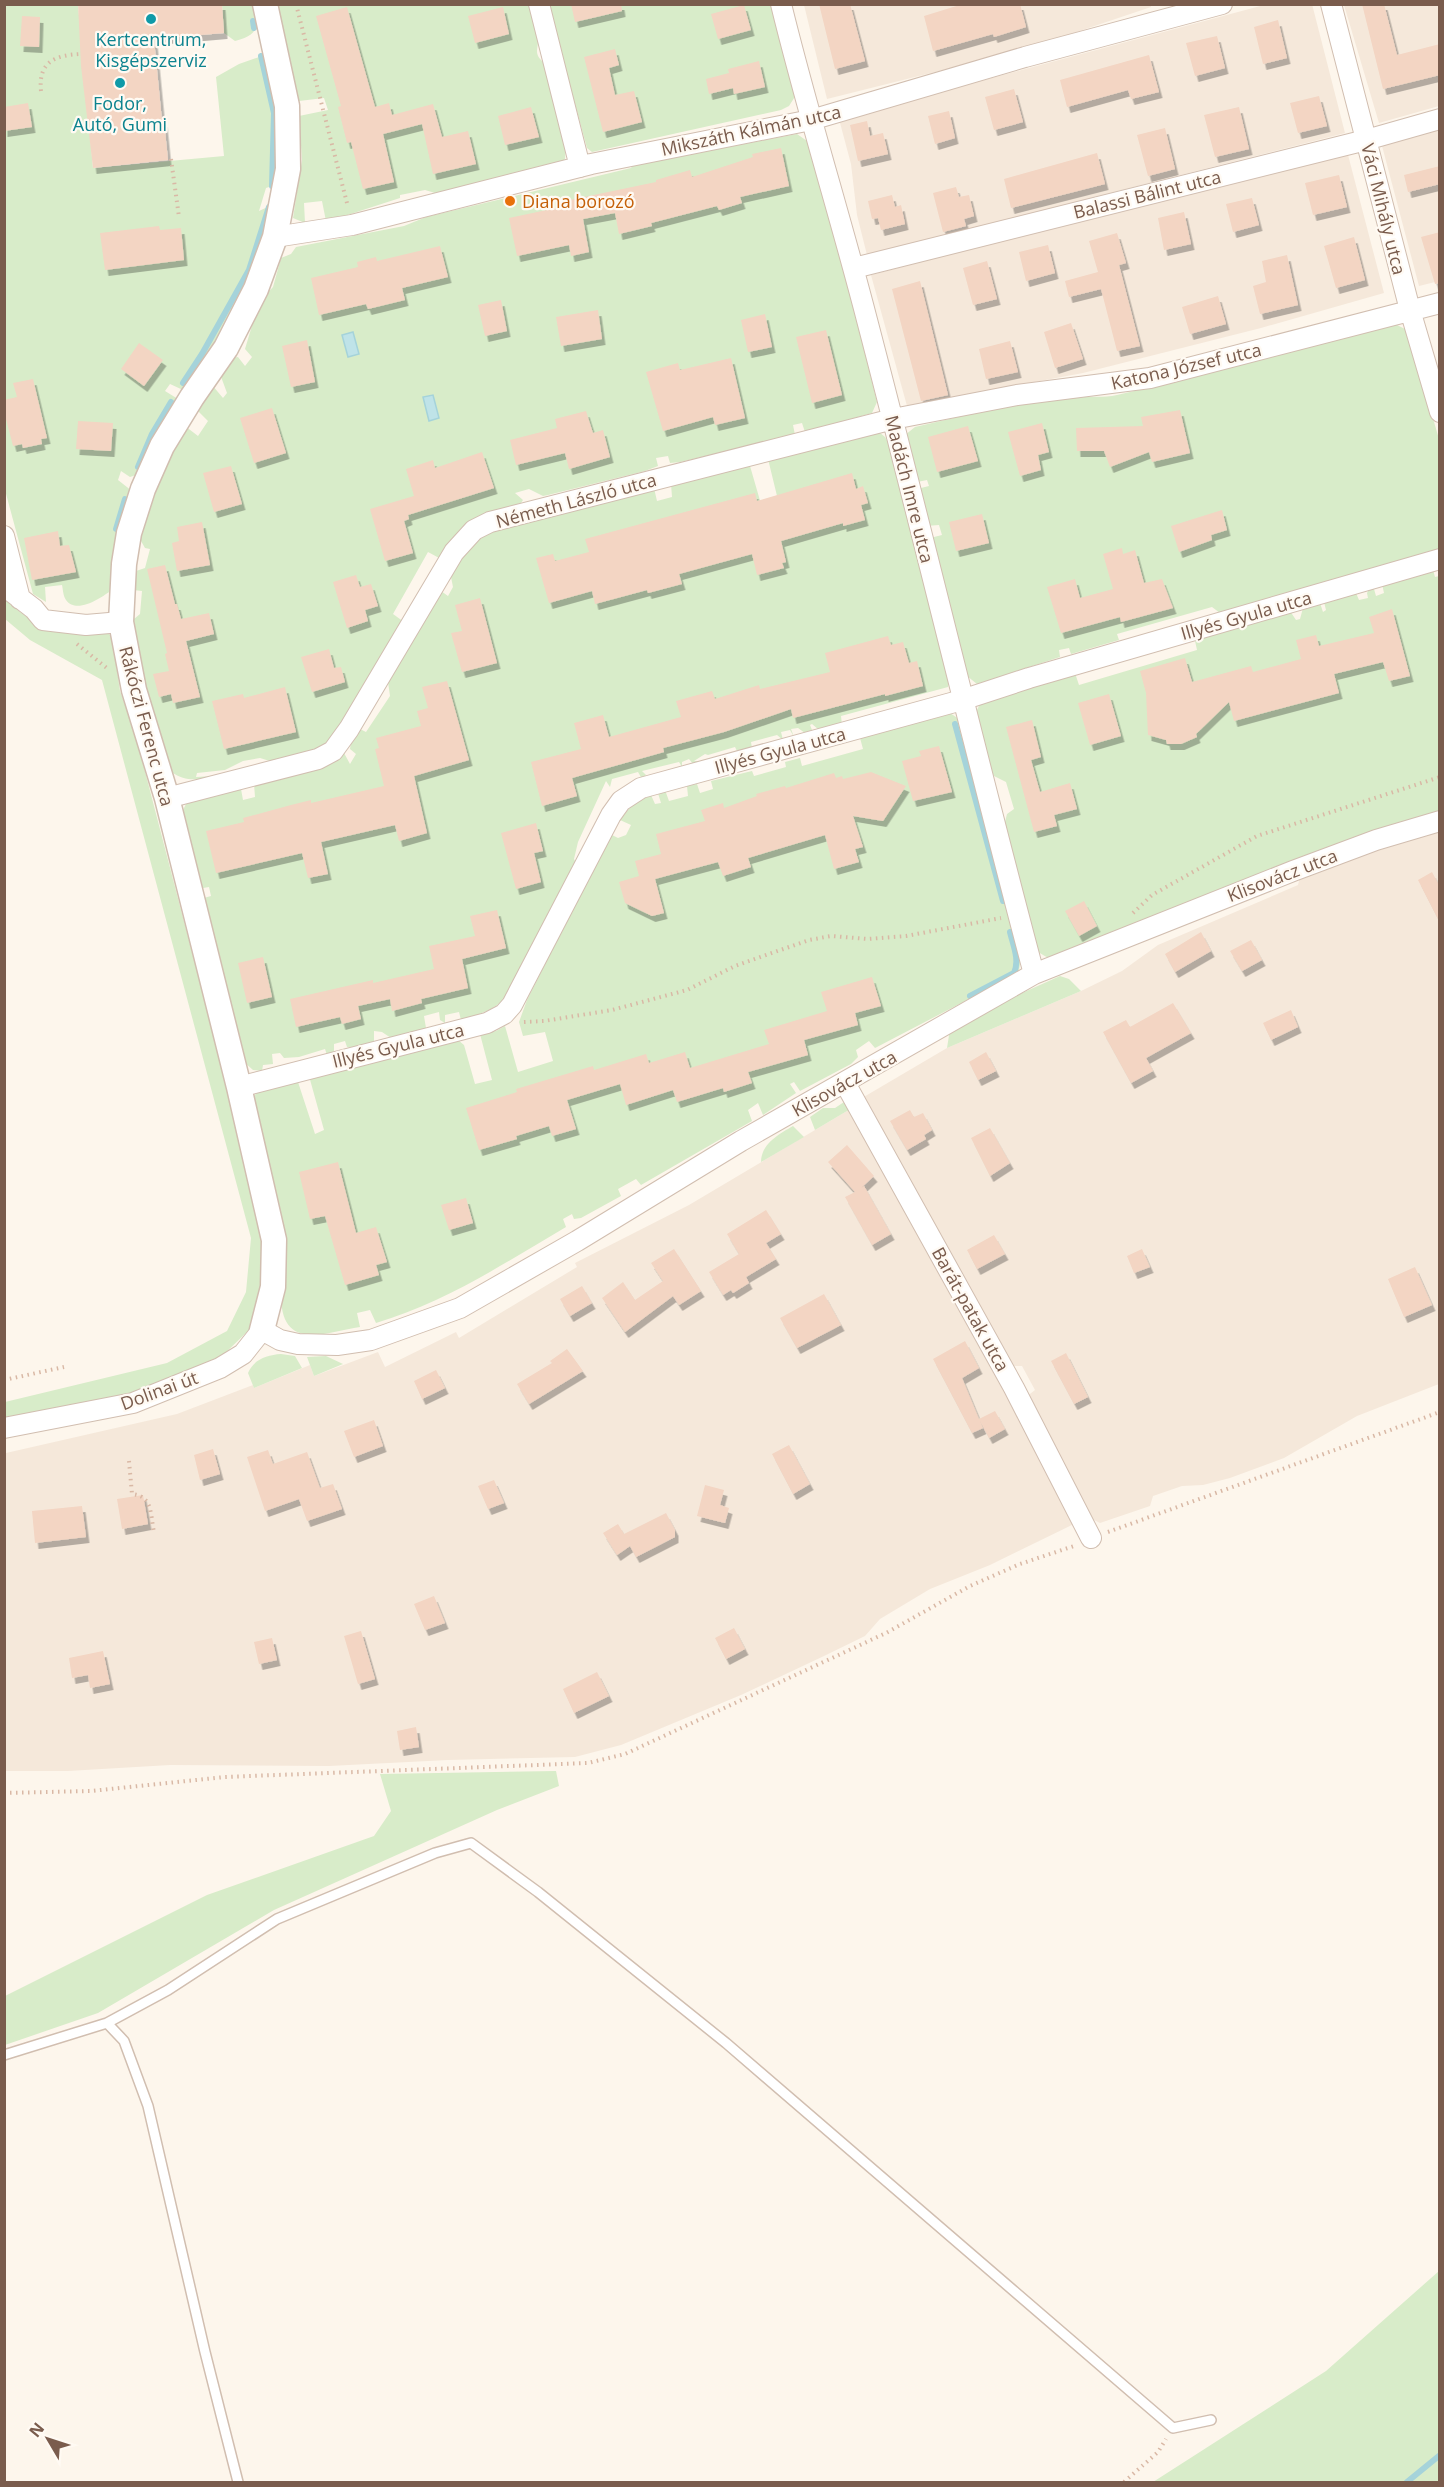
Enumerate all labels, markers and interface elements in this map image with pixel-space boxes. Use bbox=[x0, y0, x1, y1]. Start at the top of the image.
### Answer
marker: Kertcentrum, Kisgépszerviz bbox=[144, 12, 158, 26]
place label: Kertcentrum, Kisgépszerviz bbox=[95, 27, 207, 72]
marker: Fodor, Autó, Gumi bbox=[113, 76, 127, 90]
place label: Fodor, Autó, Gumi bbox=[73, 91, 167, 136]
street label: Mikszáth Kálmán utca bbox=[659, 99, 843, 161]
street label: Váci Mihály utca bbox=[1356, 141, 1412, 277]
street label: Balassi Bálint utca bbox=[1071, 164, 1223, 224]
place label: Diana borozó bbox=[522, 189, 635, 213]
marker: Diana borozó bbox=[503, 194, 517, 208]
street label: Katona József utca bbox=[1108, 337, 1264, 395]
street label: Madách Imre utca bbox=[880, 413, 940, 565]
street label: Németh László utca bbox=[493, 467, 659, 533]
street label: Illyés Gyula utca bbox=[1178, 585, 1314, 645]
street label: Rákóczi Ferenc utca bbox=[114, 643, 180, 809]
street label: Illyés Gyula utca bbox=[712, 721, 848, 779]
street label: Klisovácz utca bbox=[1223, 843, 1341, 907]
street label: Illyés Gyula utca bbox=[330, 1017, 466, 1073]
street label: Klisovácz utca bbox=[787, 1044, 901, 1122]
street label: Barát-patak utca bbox=[927, 1242, 1015, 1376]
street label: Dolinai út bbox=[117, 1365, 201, 1415]
north arrow bbox=[18, 2409, 78, 2469]
text: N bbox=[24, 2418, 49, 2442]

